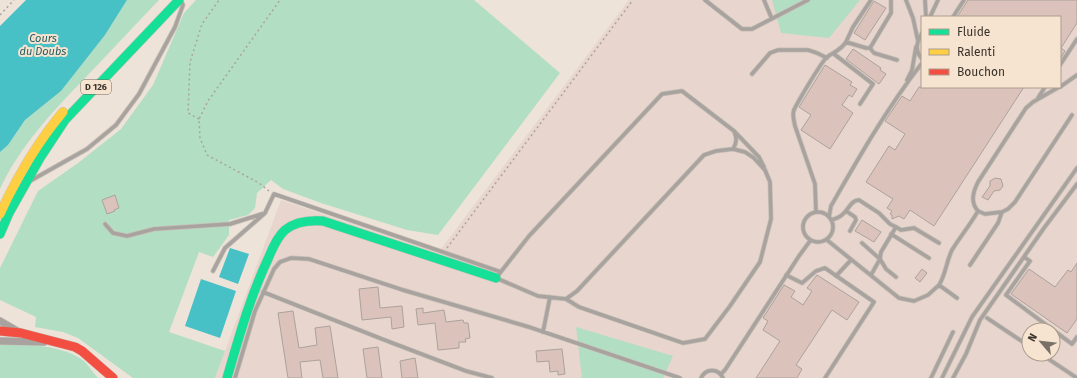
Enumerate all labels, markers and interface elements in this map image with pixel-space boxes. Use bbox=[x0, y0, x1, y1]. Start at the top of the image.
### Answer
legend bbox=[921, 16, 1061, 88]
text: Fluide bbox=[957, 25, 990, 39]
water label: Cours du Doubs bbox=[20, 32, 66, 58]
text: Ralenti bbox=[957, 45, 995, 59]
text: Bouchon bbox=[957, 65, 1005, 79]
road number: D 126 bbox=[81, 80, 111, 94]
north arrow bbox=[1021, 322, 1061, 362]
text: N bbox=[1025, 331, 1040, 344]

